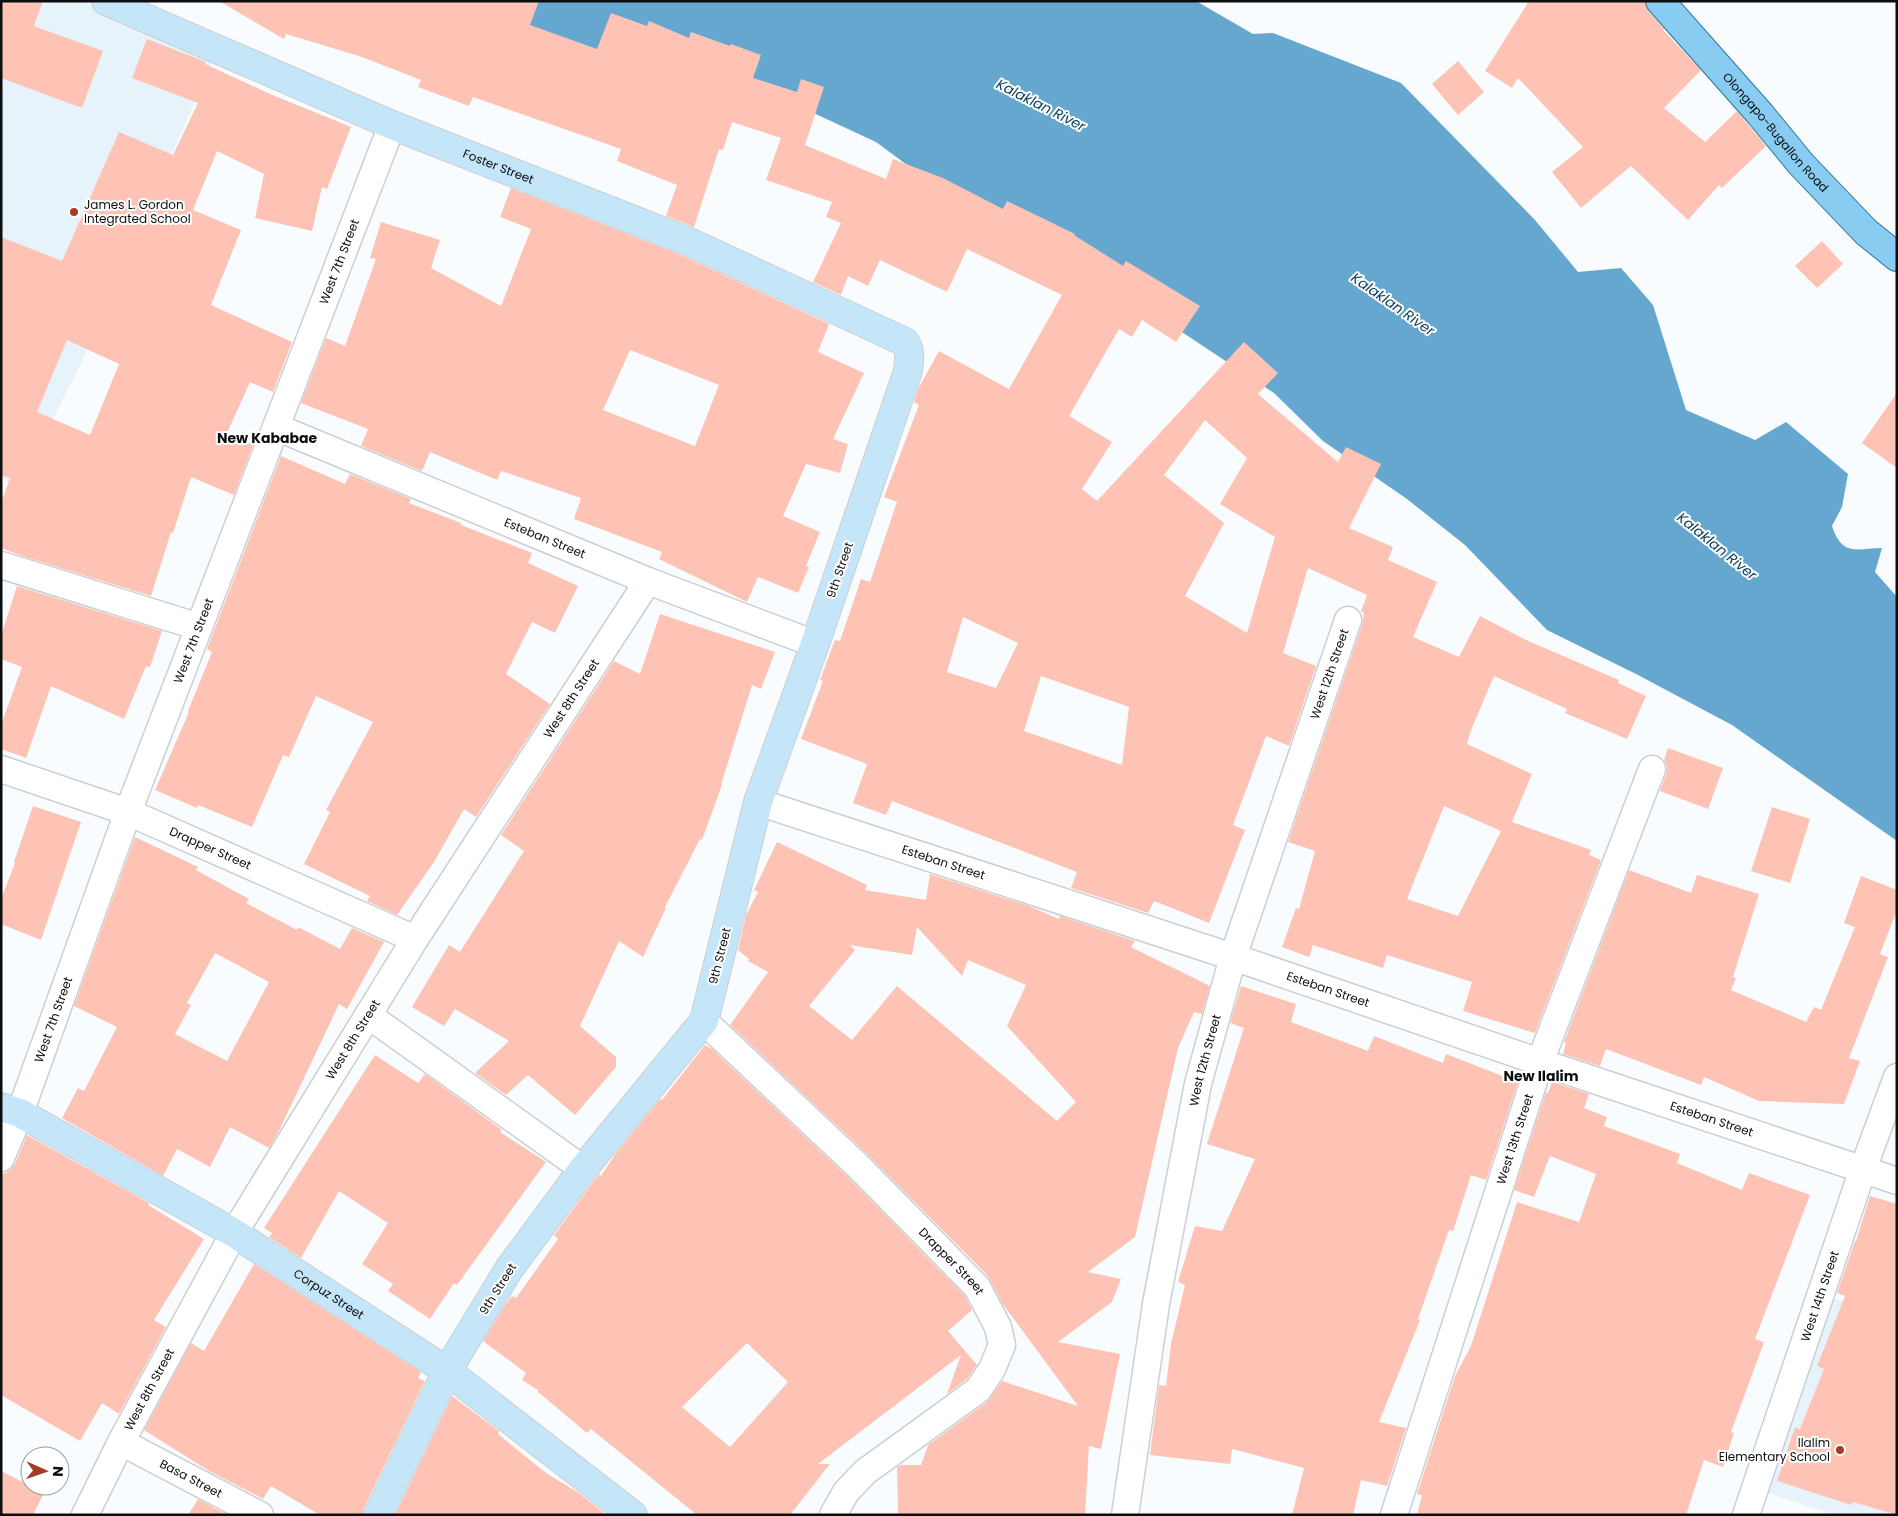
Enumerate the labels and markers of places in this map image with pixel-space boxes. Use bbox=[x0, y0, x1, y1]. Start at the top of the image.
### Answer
place label: James L. Gordon Integrated School bbox=[84, 196, 191, 227]
marker: James L. Gordon Integrated School bbox=[68, 206, 80, 218]
place label: Ilalim Elementary School bbox=[1719, 1434, 1830, 1465]
marker: Ilalim Elementary School bbox=[1834, 1444, 1846, 1456]

